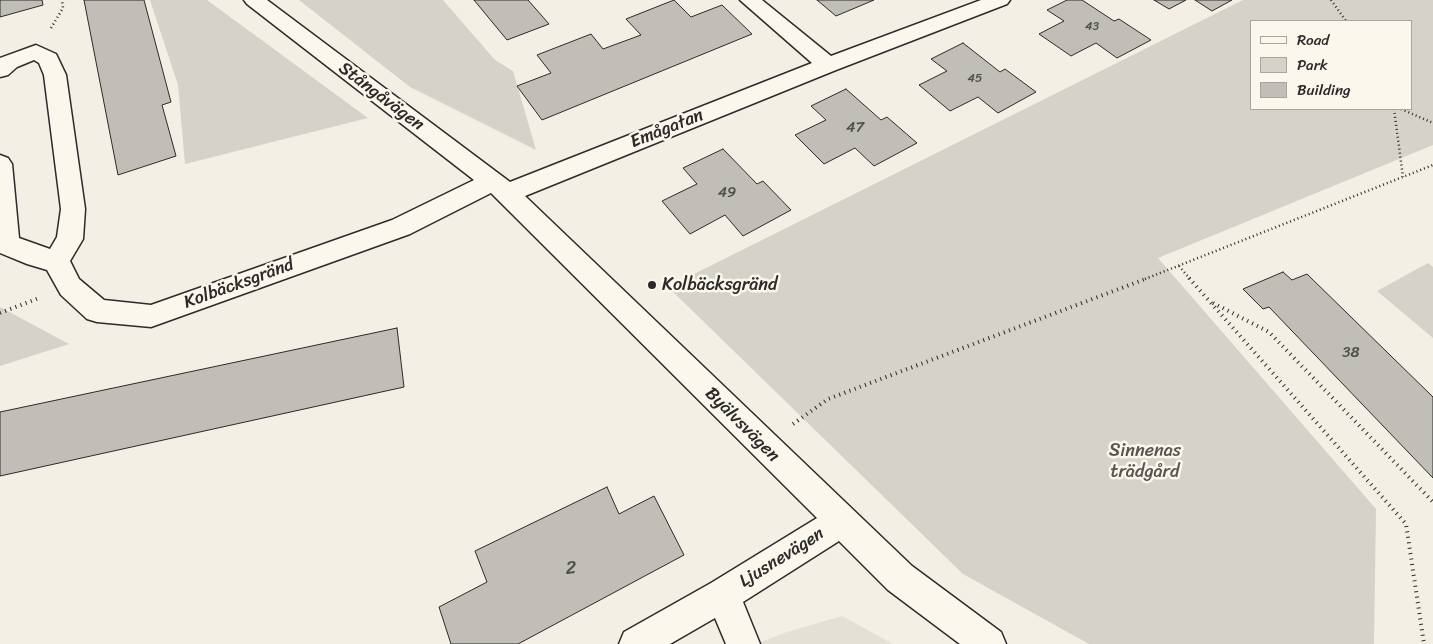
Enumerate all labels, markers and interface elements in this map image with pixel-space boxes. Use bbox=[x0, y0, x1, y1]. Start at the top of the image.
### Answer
house number: 43 bbox=[1085, 20, 1099, 34]
legend bbox=[1250, 20, 1413, 110]
text: Road bbox=[1297, 27, 1329, 53]
text: Park bbox=[1297, 52, 1328, 78]
street label: Stångåvägen bbox=[334, 58, 428, 136]
house number: 45 bbox=[968, 72, 982, 86]
text: Building bbox=[1297, 77, 1351, 103]
street label: Emågatan bbox=[627, 105, 707, 153]
house number: 47 bbox=[846, 119, 864, 137]
house number: 49 bbox=[718, 184, 736, 202]
street label: Kolbäcksgränd bbox=[181, 254, 297, 314]
place label: Kolbäcksgränd bbox=[662, 274, 777, 296]
marker: Kolbäcksgränd bbox=[646, 279, 658, 291]
house number: 38 bbox=[1342, 344, 1360, 362]
street label: Byälvsvägen bbox=[700, 383, 784, 467]
park label: Sinnenas trädgård bbox=[1109, 440, 1181, 482]
street label: Ljusnevägen bbox=[736, 523, 828, 593]
house number: 2 bbox=[566, 558, 576, 580]

